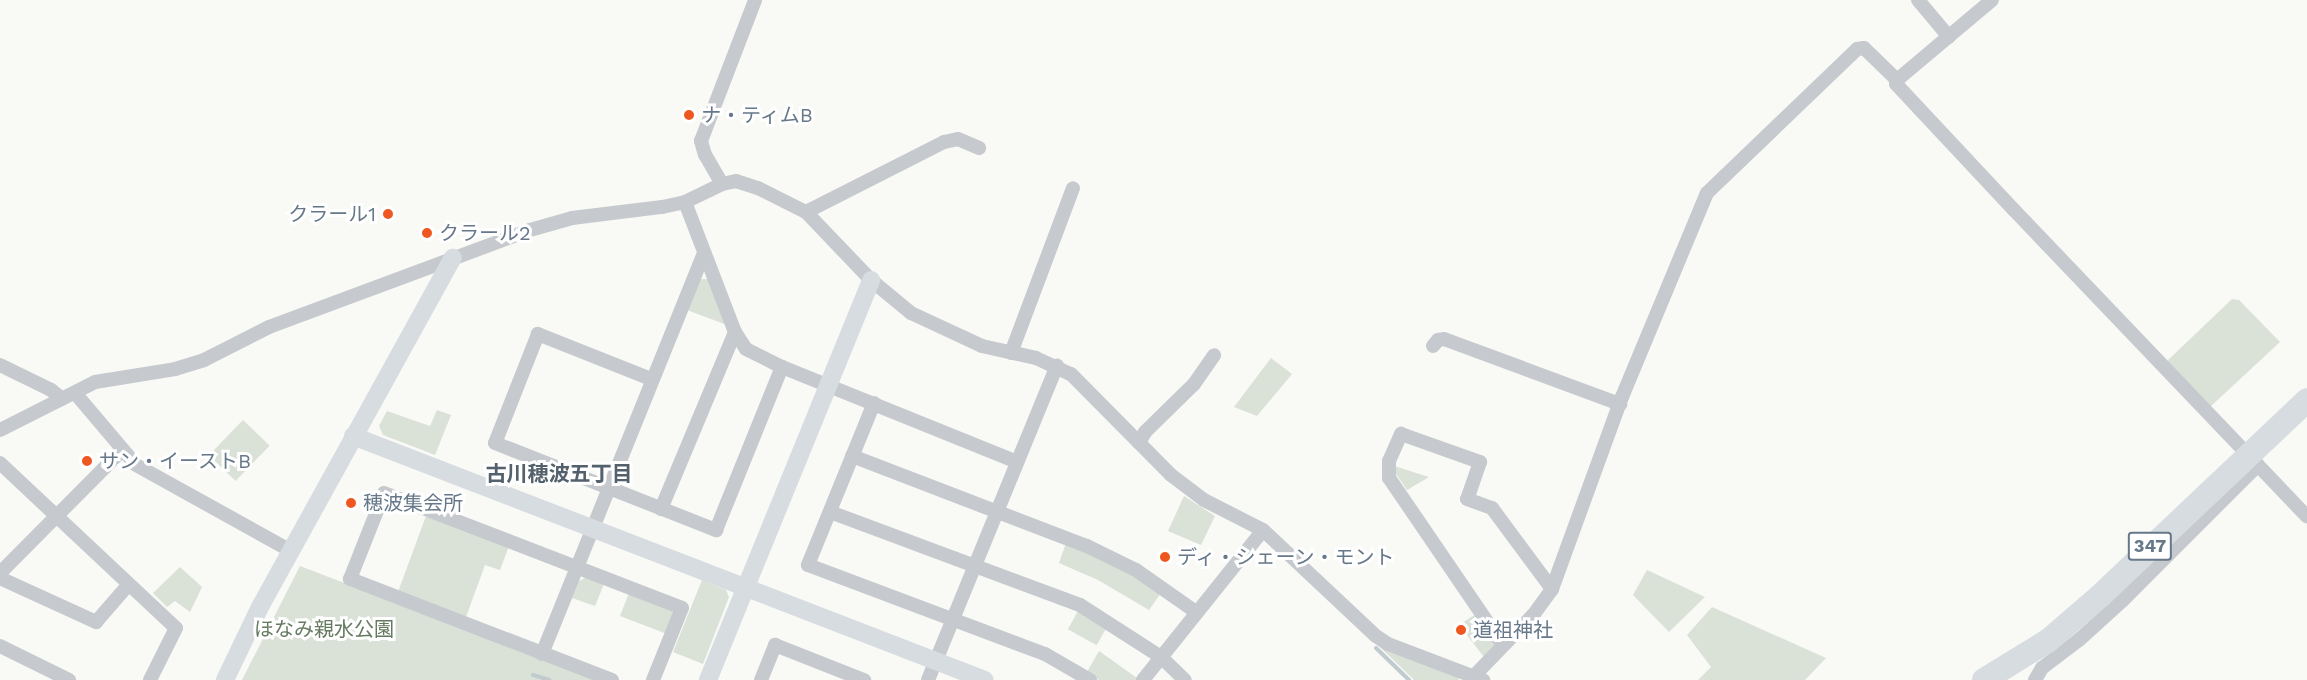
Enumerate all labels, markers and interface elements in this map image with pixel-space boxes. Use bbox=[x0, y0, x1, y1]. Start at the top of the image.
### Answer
place label: ナ・ティムB bbox=[701, 103, 814, 127]
marker: ナ・ティムB bbox=[682, 108, 696, 122]
place label: クラール1 bbox=[288, 202, 376, 226]
marker: クラール1 bbox=[381, 207, 395, 221]
place label: クラール2 bbox=[439, 221, 531, 245]
marker: クラール2 bbox=[420, 226, 434, 240]
place label: サン・イーストB bbox=[99, 449, 252, 473]
marker: サン・イーストB bbox=[80, 454, 94, 468]
district label: 古川穂波五丁目 bbox=[486, 461, 632, 487]
place label: 穂波集会所 bbox=[363, 491, 463, 515]
marker: 穂波集会所 bbox=[344, 496, 358, 510]
road number: 347 bbox=[2128, 531, 2172, 561]
place label: ディ・シェーン・モント bbox=[1177, 545, 1397, 569]
marker: ディ・シェーン・モント bbox=[1158, 550, 1172, 564]
park label: ほなみ親水公園 bbox=[254, 617, 394, 641]
place label: 道祖神社 bbox=[1473, 618, 1553, 642]
marker: 道祖神社 bbox=[1454, 623, 1468, 637]

